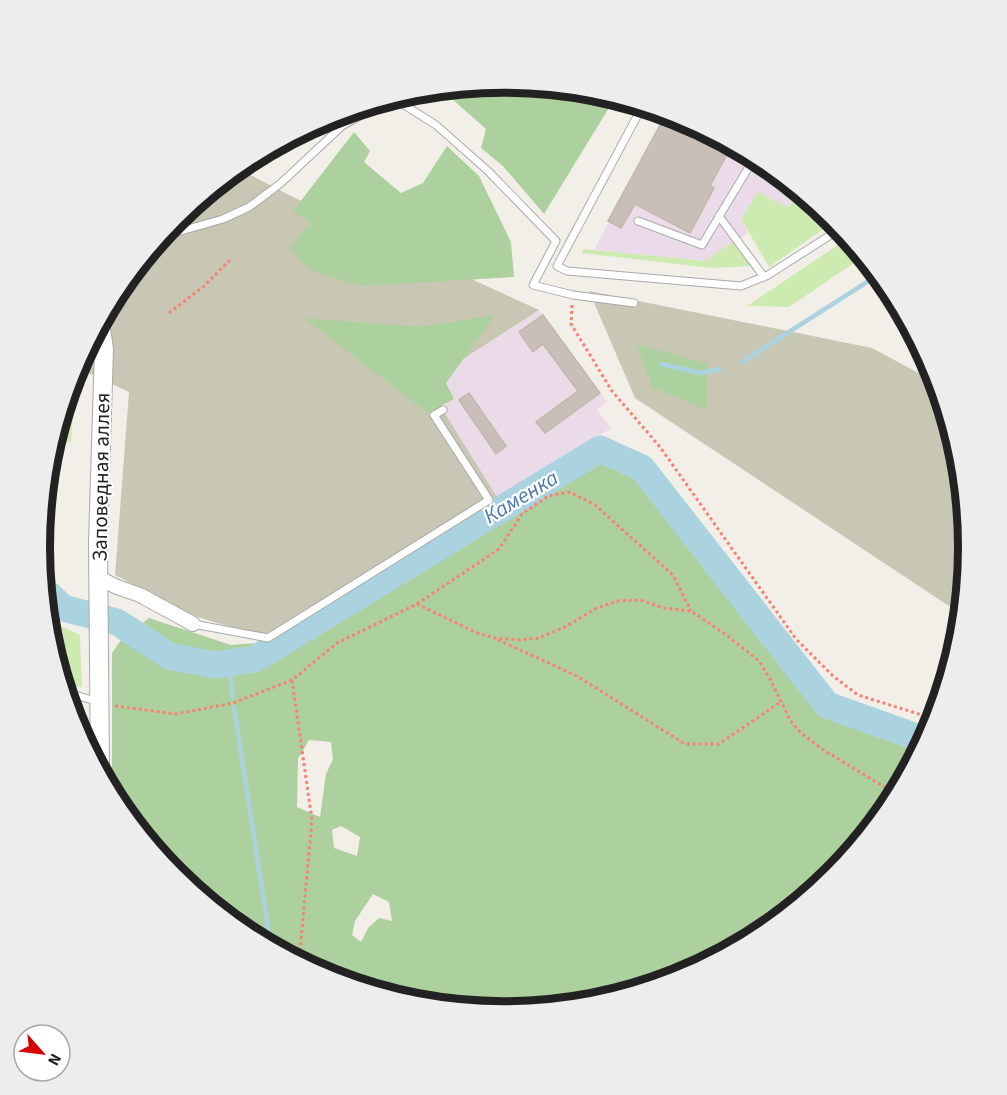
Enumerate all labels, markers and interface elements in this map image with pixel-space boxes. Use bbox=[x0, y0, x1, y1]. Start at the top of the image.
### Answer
street label: Заповедная аллея bbox=[85, 392, 117, 562]
water label: Каменка bbox=[477, 462, 565, 532]
north arrow bbox=[12, 1023, 72, 1083]
text: N bbox=[42, 1050, 67, 1069]

